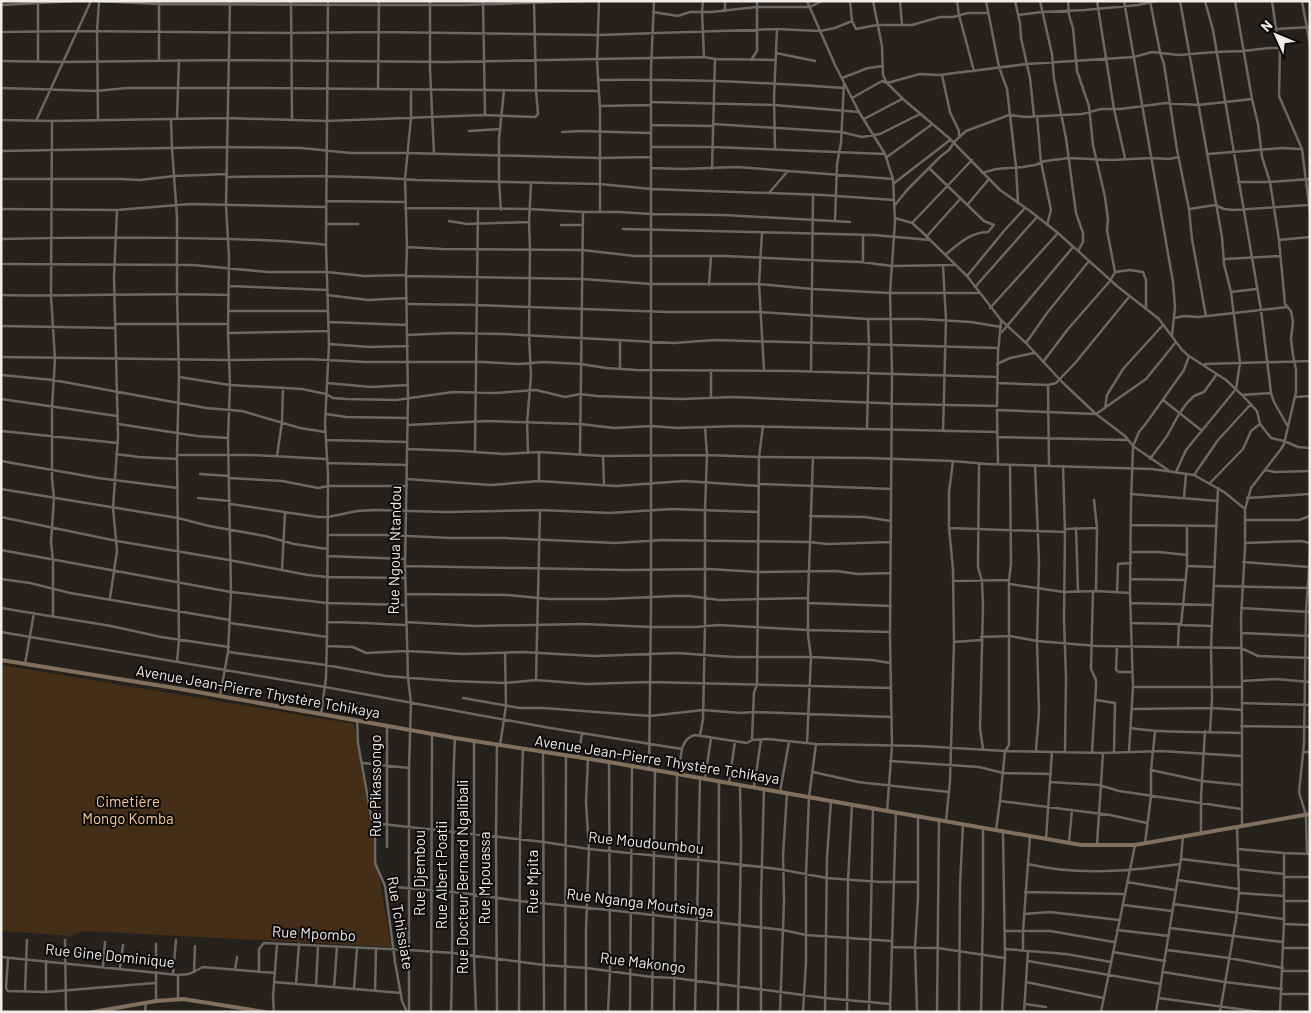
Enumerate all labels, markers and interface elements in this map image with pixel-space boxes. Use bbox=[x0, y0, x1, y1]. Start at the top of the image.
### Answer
north arrow bbox=[1251, 10, 1301, 60]
text: N bbox=[1257, 16, 1276, 35]
street label: Rue Ngoua Ntandou bbox=[384, 485, 404, 615]
street label: Avenue Jean-Pierre Thystère Tchikaya bbox=[135, 661, 382, 721]
street label: Avenue Jean-Pierre Thystère Tchikaya bbox=[533, 731, 781, 787]
street label: Rue Pikassongo bbox=[366, 735, 384, 837]
street label: Rue Docteur Bernard Ngalibali bbox=[453, 780, 471, 974]
park label: Cimetière Mongo Komba bbox=[82, 792, 174, 827]
street label: Rue Albert Poatii bbox=[432, 821, 450, 929]
street label: Rue Moudoumbou bbox=[587, 827, 705, 857]
street label: Rue Djembou bbox=[410, 830, 428, 916]
street label: Rue Mpouassa bbox=[475, 832, 493, 924]
street label: Rue Mpita bbox=[523, 850, 541, 914]
street label: Rue Tchissiate bbox=[384, 875, 418, 971]
street label: Rue Nganga Moutsinga bbox=[566, 884, 715, 920]
street label: Rue Mpombo bbox=[272, 922, 356, 944]
street label: Rue Gine Dominique bbox=[44, 939, 176, 971]
street label: Rue Makongo bbox=[599, 948, 687, 976]

